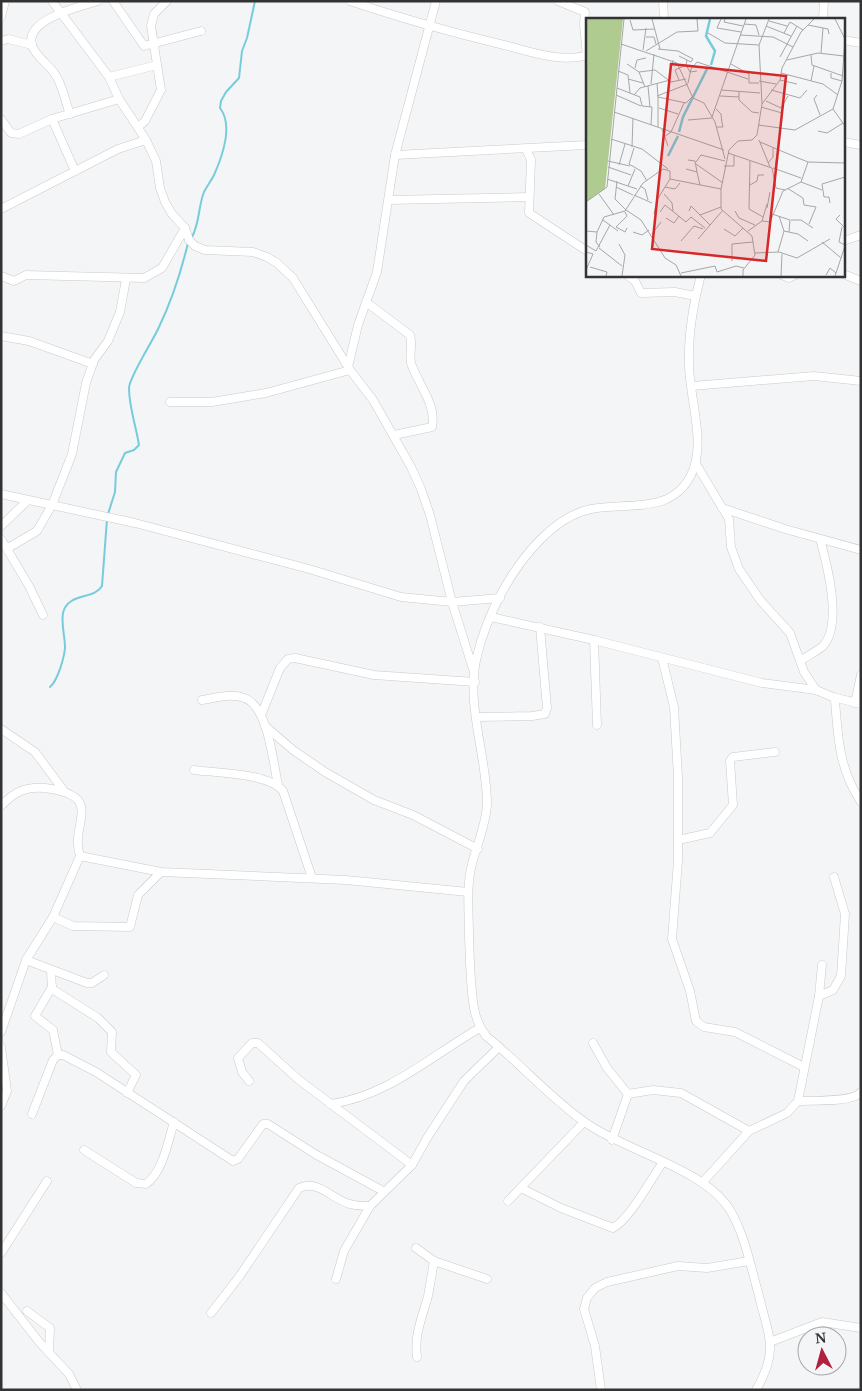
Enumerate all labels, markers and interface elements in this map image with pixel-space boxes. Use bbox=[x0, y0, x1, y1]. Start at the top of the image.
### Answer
inset map bbox=[586, 18, 844, 276]
north arrow bbox=[797, 1326, 847, 1376]
text: N bbox=[814, 1328, 827, 1348]

